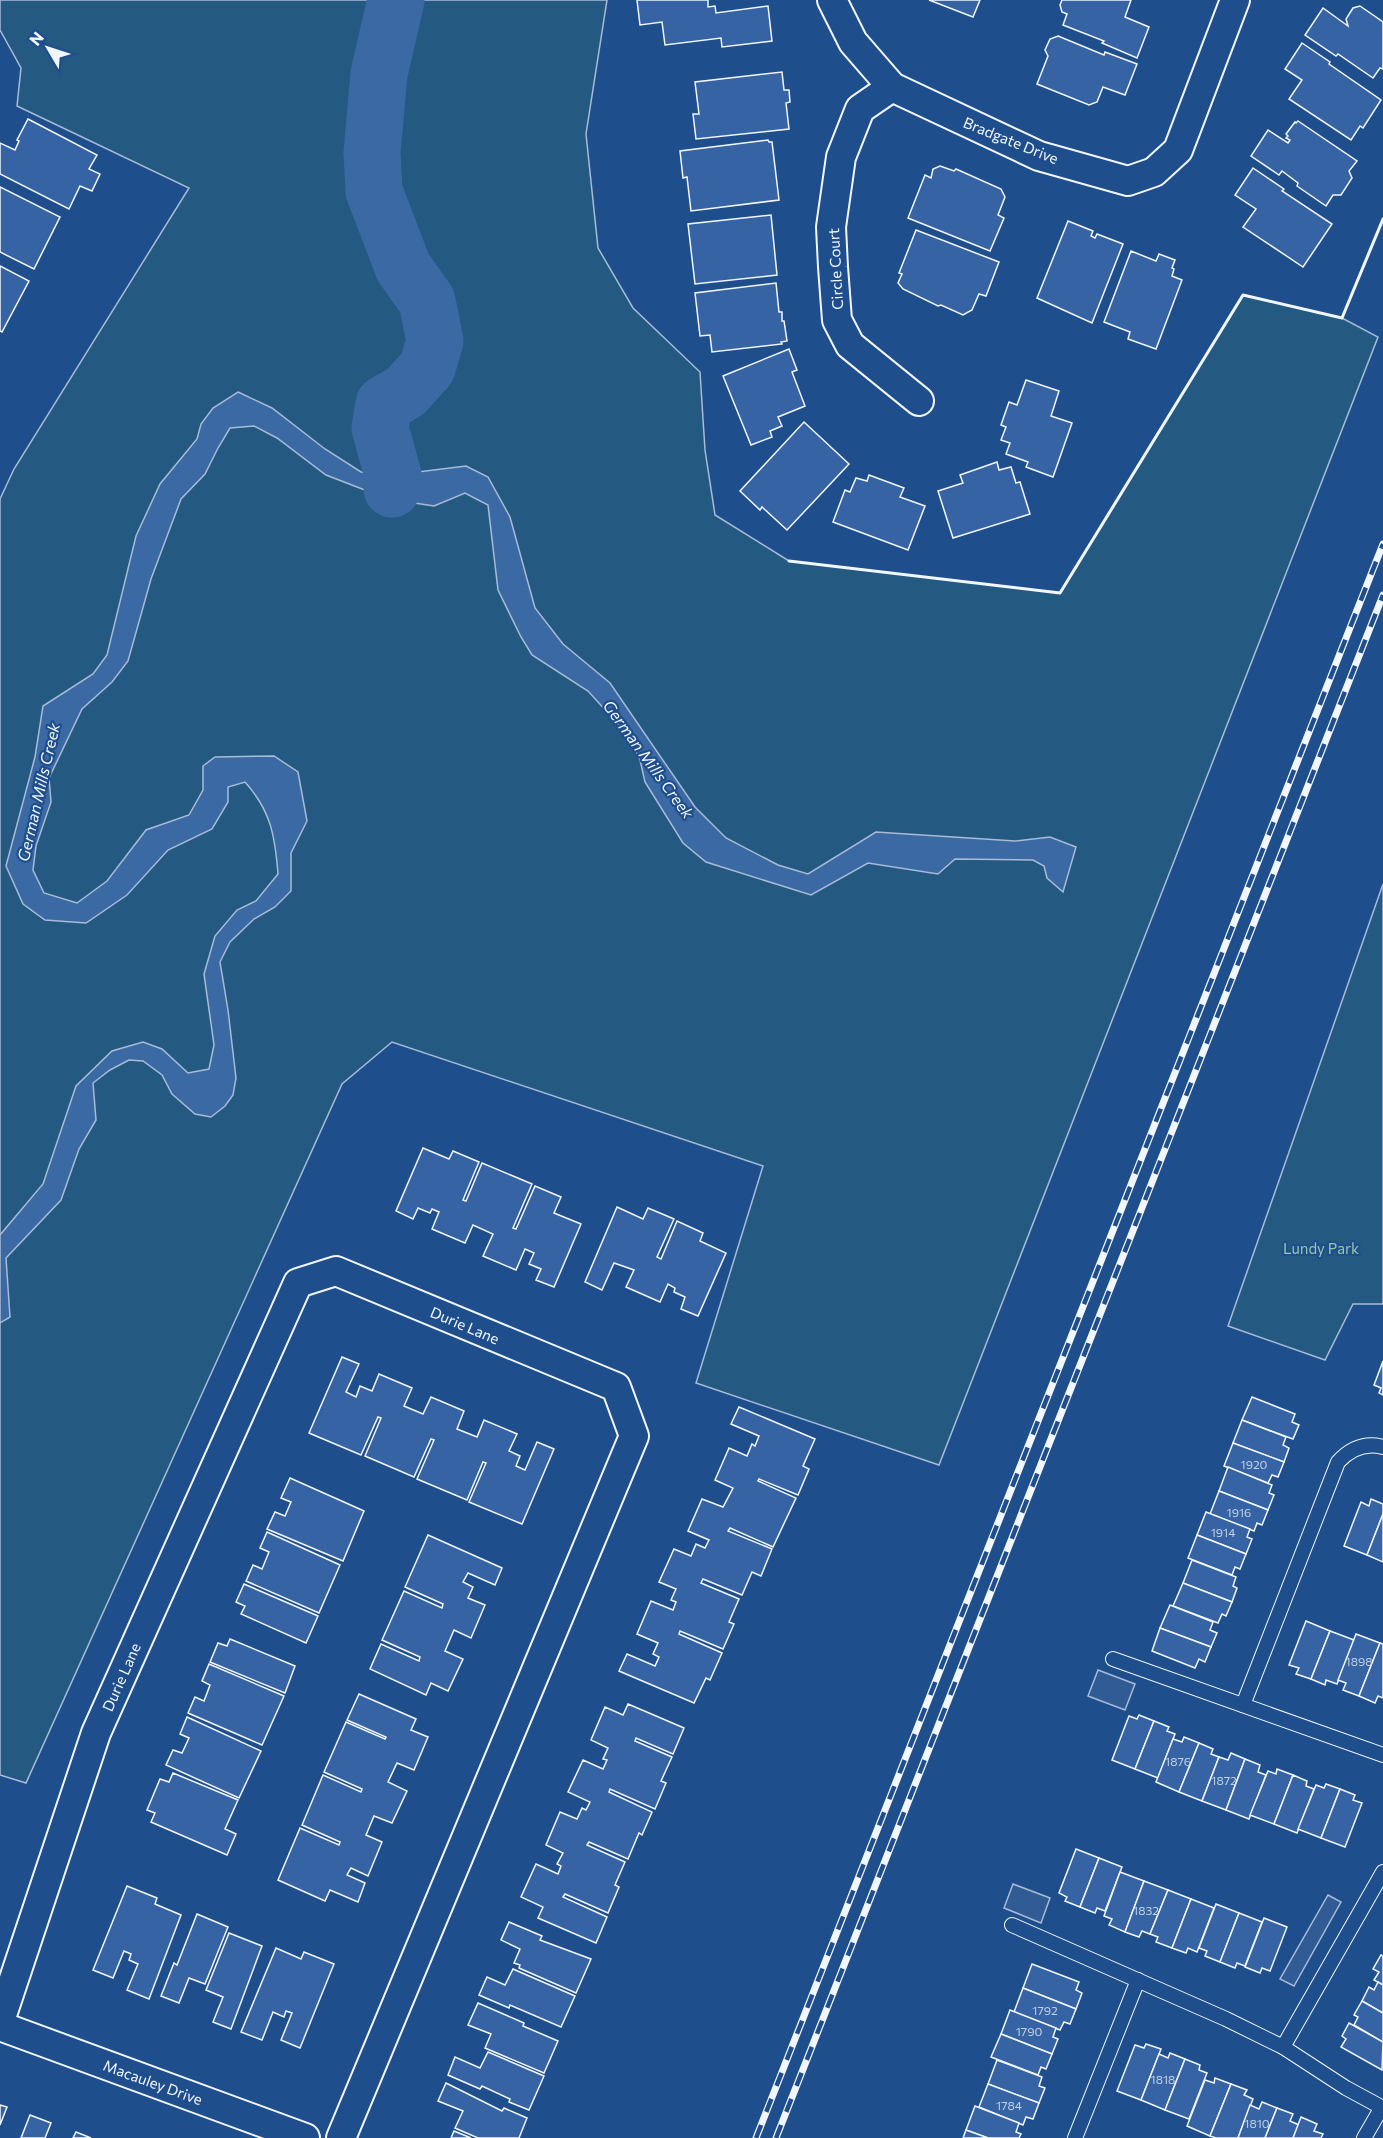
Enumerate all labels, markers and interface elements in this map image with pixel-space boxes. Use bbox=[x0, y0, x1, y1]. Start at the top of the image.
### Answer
north arrow bbox=[18, 18, 78, 78]
text: N bbox=[25, 28, 47, 49]
street label: Bradgate Drive bbox=[961, 113, 1061, 167]
street label: Circle Court bbox=[824, 228, 846, 310]
water label: German Mills Creek bbox=[600, 696, 699, 822]
water label: German Mills Creek bbox=[13, 721, 63, 863]
park label: Lundy Park bbox=[1283, 1239, 1359, 1257]
street label: Durie Lane bbox=[428, 1302, 502, 1348]
house number: 1920 bbox=[1241, 1457, 1268, 1471]
house number: 1916 bbox=[1227, 1505, 1251, 1519]
house number: 1914 bbox=[1211, 1525, 1235, 1539]
street label: Durie Lane bbox=[98, 1640, 144, 1714]
house number: 1898 bbox=[1346, 1654, 1372, 1668]
house number: 1876 bbox=[1165, 1754, 1191, 1768]
house number: 1872 bbox=[1211, 1773, 1237, 1787]
house number: 1832 bbox=[1133, 1903, 1159, 1917]
house number: 1792 bbox=[1032, 2003, 1058, 2017]
house number: 1790 bbox=[1016, 2024, 1042, 2038]
street label: Macauley Drive bbox=[101, 2056, 205, 2108]
house number: 1818 bbox=[1151, 2072, 1175, 2086]
house number: 1784 bbox=[996, 2098, 1022, 2112]
house number: 1810 bbox=[1244, 2116, 1270, 2130]

